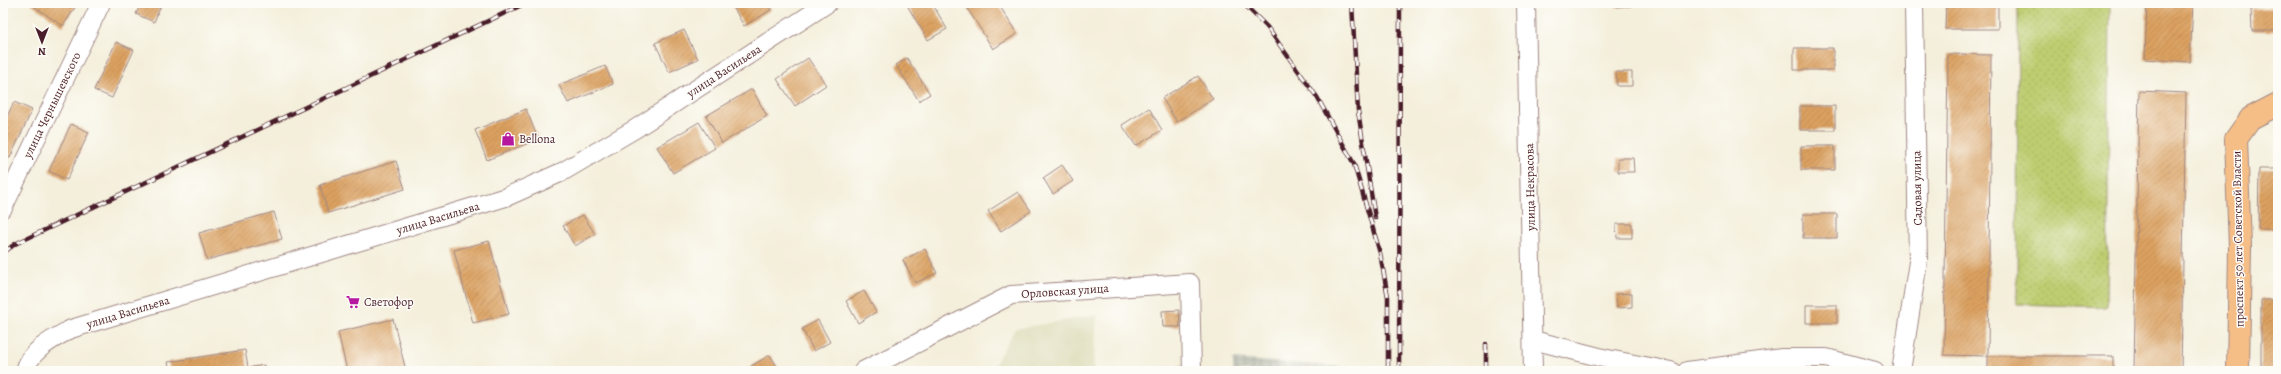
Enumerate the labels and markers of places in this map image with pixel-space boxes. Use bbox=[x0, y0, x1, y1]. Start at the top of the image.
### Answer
shop icon: Bellona bbox=[500, 131, 516, 147]
place label: Bellona bbox=[519, 131, 556, 147]
supermarket icon: Светофор bbox=[345, 294, 361, 310]
place label: Светофор bbox=[364, 294, 414, 310]

